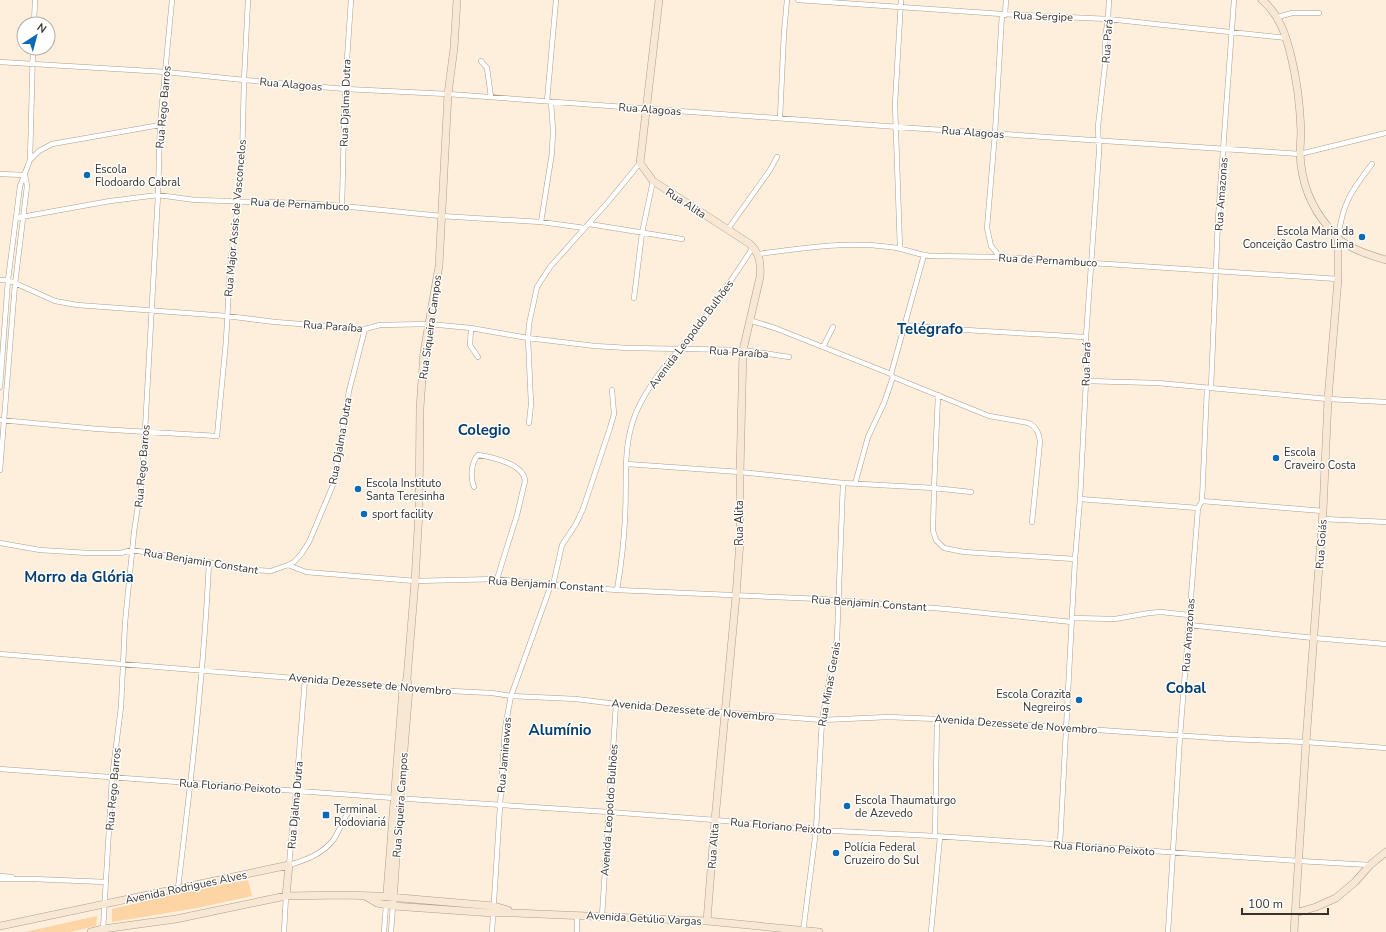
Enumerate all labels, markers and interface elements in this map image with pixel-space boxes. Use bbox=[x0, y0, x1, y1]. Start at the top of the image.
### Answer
street label: Rua Sergipe bbox=[1013, 8, 1073, 25]
north arrow bbox=[16, 16, 56, 56]
street label: Rua Pará bbox=[1098, 18, 1117, 64]
text: N bbox=[34, 20, 49, 37]
street label: Rua Djalma Dutra bbox=[336, 59, 355, 147]
street label: Rua Rego Barros bbox=[152, 65, 175, 149]
street label: Rua Alagoas bbox=[259, 74, 323, 95]
street label: Rua Alagoas bbox=[618, 100, 682, 119]
street label: Rua Alagoas bbox=[941, 123, 1005, 142]
street label: Rua Major Assis de Vasconcelos bbox=[221, 139, 250, 297]
street label: Rua Amazonas bbox=[1211, 157, 1232, 231]
place label: Escola Flodoardo Cabral bbox=[95, 162, 181, 190]
marker: Escola Flodoardo Cabral bbox=[82, 170, 92, 180]
street label: Rua Alita bbox=[662, 185, 709, 222]
street label: Rua de Pernambuco bbox=[250, 194, 350, 215]
place label: Escola Maria da Conceição Castro Lima bbox=[1243, 224, 1354, 252]
marker: Escola Maria da Conceição Castro Lima bbox=[1357, 232, 1367, 242]
street label: Rua de Pernambuco bbox=[998, 250, 1098, 271]
street label: Rua Siqueira Campos bbox=[416, 274, 445, 380]
street label: Avenida Leopoldo Bulhões bbox=[646, 277, 737, 392]
street label: Rua Paraíba bbox=[303, 317, 363, 336]
district label: Telégrafo bbox=[897, 319, 963, 339]
street label: Rua Pará bbox=[1079, 342, 1094, 386]
street label: Rua Paraíba bbox=[709, 343, 769, 362]
street label: Rua Djalma Dutra bbox=[325, 396, 356, 486]
district label: Colegio bbox=[458, 420, 511, 440]
street label: Rua Rego Barros bbox=[131, 424, 154, 508]
place label: Escola Craveiro Costa bbox=[1284, 445, 1356, 473]
marker: Escola Craveiro Costa bbox=[1271, 453, 1281, 463]
place label: Escola Instituto Santa Teresinha bbox=[366, 476, 445, 504]
marker: Escola Instituto Santa Teresinha bbox=[353, 484, 363, 494]
street label: Rua Alita bbox=[732, 500, 747, 546]
place label: sport facility bbox=[372, 507, 434, 522]
marker: sport facility bbox=[359, 509, 369, 519]
street label: Rua Goiás bbox=[1312, 519, 1331, 569]
street label: Rua Benjamin Constant bbox=[143, 545, 259, 578]
district label: Morro da Glória bbox=[24, 567, 134, 587]
street label: Rua Benjamin Constant bbox=[488, 573, 604, 596]
street label: Rua Benjamin Constant bbox=[811, 592, 927, 615]
street label: Rua Amazonas bbox=[1178, 598, 1199, 672]
street label: Rua Minas Gerais bbox=[815, 641, 844, 728]
street label: Avenida Dezessete de Novembro bbox=[288, 670, 452, 699]
district label: Cobal bbox=[1166, 678, 1206, 698]
place label: Escola Corazita Negreiros bbox=[996, 687, 1071, 715]
marker: Escola Corazita Negreiros bbox=[1074, 695, 1084, 705]
street label: Avenida Dezessete de Novembro bbox=[611, 696, 775, 725]
street label: Avenida Dezessete de Novembro bbox=[934, 711, 1098, 738]
street label: Rua Jaminawas bbox=[494, 717, 515, 793]
district label: Alumínio bbox=[529, 720, 592, 740]
street label: Avenida Leopoldo Bulhões bbox=[597, 743, 622, 877]
street label: Rua Rego Barros bbox=[102, 747, 125, 831]
street label: Rua Siqueira Campos bbox=[389, 752, 412, 858]
street label: Rua Djalma Dutra bbox=[284, 760, 307, 850]
street label: Rua Floriano Peixoto bbox=[179, 775, 281, 798]
place label: Escola Thaumaturgo de Azevedo bbox=[855, 793, 956, 821]
marker: Escola Thaumaturgo de Azevedo bbox=[842, 801, 852, 811]
place label: Terminal Rodoviariá bbox=[334, 802, 386, 830]
marker: Terminal Rodoviariá bbox=[321, 810, 331, 820]
street label: Rua Floriano Peixoto bbox=[730, 815, 832, 838]
street label: Rua Alita bbox=[704, 823, 723, 869]
street label: Rua Floriano Peixoto bbox=[1053, 837, 1155, 860]
place label: Polícia Federal Cruzeiro do Sul bbox=[844, 840, 920, 868]
marker: Polícia Federal Cruzeiro do Sul bbox=[831, 848, 841, 858]
street label: Avenida Rodrigues Alves bbox=[124, 867, 248, 908]
scale bar bbox=[1242, 890, 1328, 916]
text: 100 m bbox=[1248, 896, 1283, 912]
street label: Avenida Getúlio Vargas bbox=[586, 908, 702, 929]

